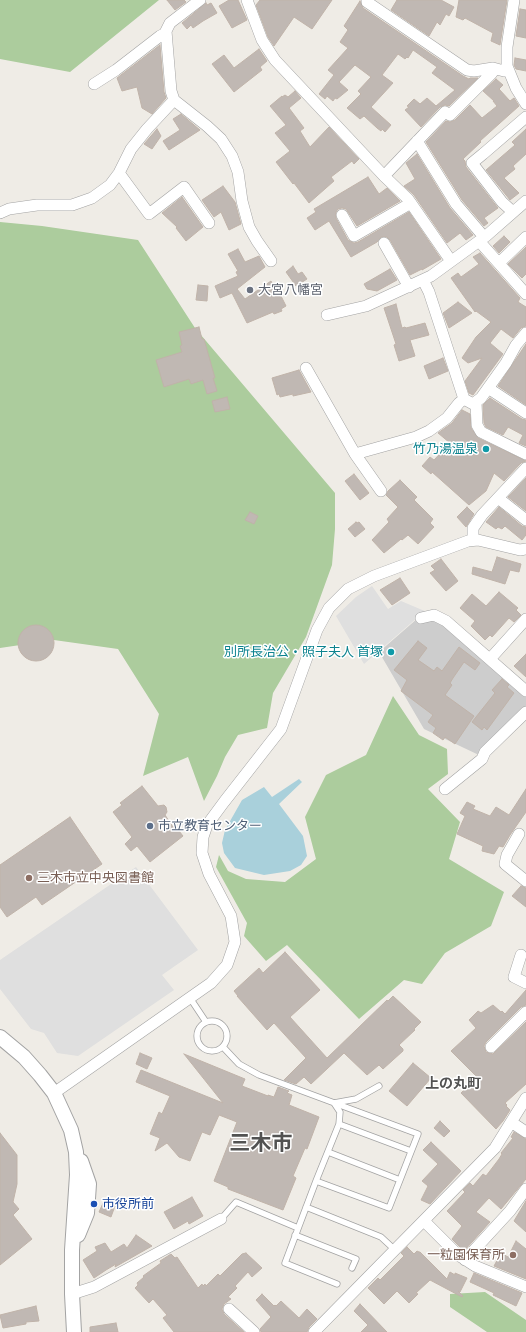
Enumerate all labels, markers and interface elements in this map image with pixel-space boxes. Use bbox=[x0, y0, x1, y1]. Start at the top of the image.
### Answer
place label: 大宮八幡宮 bbox=[258, 282, 323, 298]
marker: 大宮八幡宮 bbox=[245, 285, 255, 295]
place label: 竹乃湯温泉 bbox=[413, 441, 478, 457]
marker: 竹乃湯温泉 bbox=[481, 444, 491, 454]
place label: 別所長治公・照子夫人 首塚 bbox=[224, 644, 383, 660]
marker: 別所長治公・照子夫人 首塚 bbox=[386, 647, 396, 657]
place label: 市立教育センター bbox=[158, 818, 262, 834]
marker: 市立教育センター bbox=[145, 821, 155, 831]
place label: 三木市立中央図書館 bbox=[37, 870, 154, 886]
marker: 三木市立中央図書館 bbox=[24, 873, 34, 883]
district label: 上の丸町 bbox=[425, 1076, 481, 1092]
district label: 三木市 bbox=[230, 1131, 292, 1157]
place label: 市役所前 bbox=[102, 1196, 154, 1212]
marker: 市役所前 bbox=[89, 1199, 99, 1209]
place label: 一粒園保育所 bbox=[427, 1247, 505, 1263]
marker: 一粒園保育所 bbox=[508, 1250, 518, 1260]

